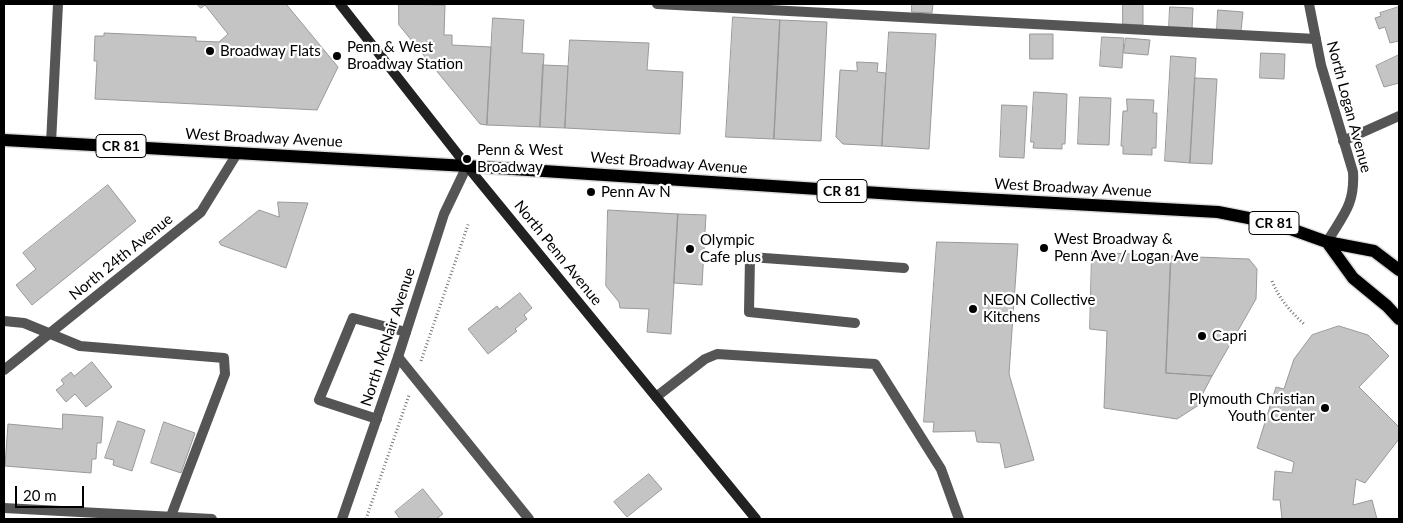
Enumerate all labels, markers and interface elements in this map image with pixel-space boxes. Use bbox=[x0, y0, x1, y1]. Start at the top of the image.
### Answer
place label: Penn & West Broadway Station bbox=[347, 38, 463, 73]
street label: North Logan Avenue bbox=[1323, 39, 1375, 175]
place label: Broadway Flats bbox=[220, 42, 321, 60]
marker: Broadway Flats bbox=[204, 45, 216, 57]
marker: Penn & West Broadway Station bbox=[331, 50, 343, 62]
street label: West Broadway Avenue bbox=[185, 125, 343, 151]
road number: CR 81 bbox=[96, 134, 146, 158]
place label: Penn & West Broadway bbox=[477, 141, 563, 176]
street label: West Broadway Avenue bbox=[590, 149, 748, 177]
marker: Penn & West Broadway bbox=[461, 153, 473, 165]
street label: West Broadway Avenue bbox=[994, 175, 1152, 201]
road number: CR 81 bbox=[817, 180, 867, 202]
place label: Penn Av N bbox=[601, 183, 671, 201]
marker: Penn Av N bbox=[585, 186, 597, 198]
street label: North Penn Avenue bbox=[510, 197, 606, 309]
street label: North 24th Avenue bbox=[66, 210, 176, 304]
road number: CR 81 bbox=[1249, 212, 1299, 234]
place label: West Broadway & Penn Ave / Logan Ave bbox=[1054, 230, 1199, 265]
place label: Olympic Cafe plus bbox=[700, 231, 761, 266]
marker: West Broadway & Penn Ave / Logan Ave bbox=[1038, 242, 1050, 254]
marker: Olympic Cafe plus bbox=[684, 243, 696, 255]
street label: North McNair Avenue bbox=[357, 265, 419, 409]
place label: NEON Collective Kitchens bbox=[983, 291, 1095, 326]
marker: NEON Collective Kitchens bbox=[967, 303, 979, 315]
place label: Capri bbox=[1212, 327, 1247, 345]
marker: Capri bbox=[1196, 330, 1208, 342]
place label: Plymouth Christian Youth Center bbox=[1189, 390, 1315, 425]
marker: Plymouth Christian Youth Center bbox=[1319, 402, 1331, 414]
scale bar bbox=[18, 476, 86, 508]
text: 20 m bbox=[23, 486, 57, 504]

